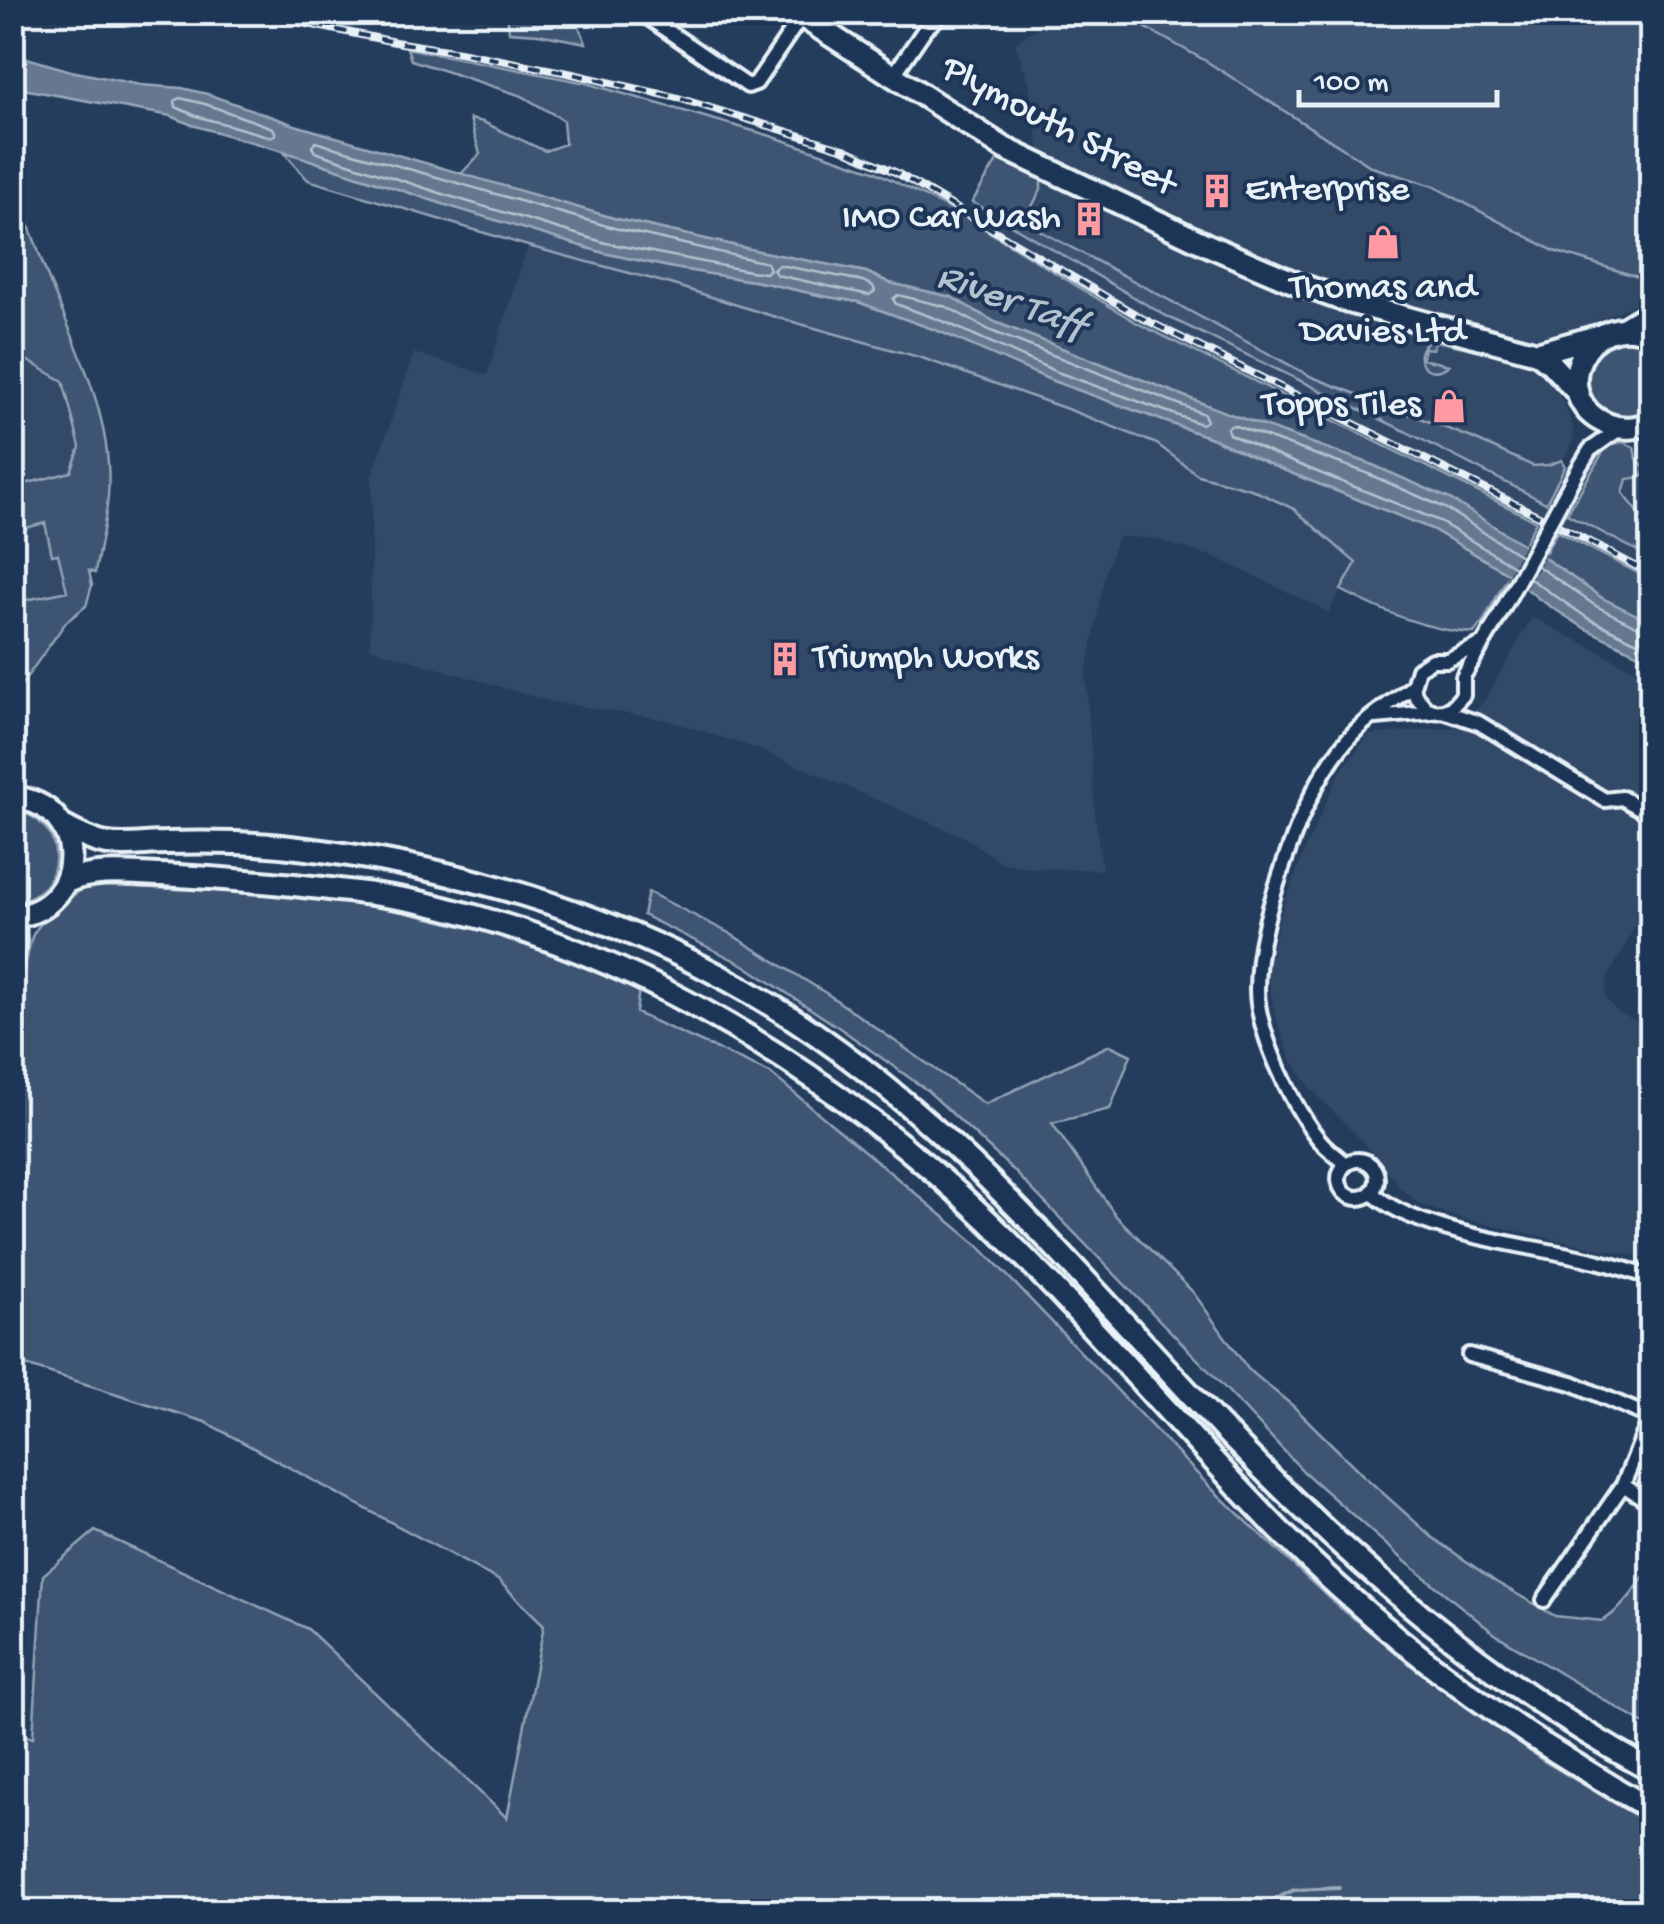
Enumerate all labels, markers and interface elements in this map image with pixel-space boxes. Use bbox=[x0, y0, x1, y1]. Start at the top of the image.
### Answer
scale bar bbox=[1299, 45, 1496, 107]
street label: Plymouth Street bbox=[933, 47, 1186, 210]
text: 100 m bbox=[1313, 67, 1389, 102]
place label: Enterprise bbox=[1245, 169, 1410, 213]
building icon: Enterprise bbox=[1198, 172, 1236, 210]
place label: IMO Car Wash bbox=[842, 197, 1061, 241]
building icon: IMO Car Wash bbox=[1070, 200, 1108, 238]
shop icon: Thomas and Davies Ltd bbox=[1364, 223, 1402, 261]
water label: River Taff bbox=[930, 255, 1097, 354]
place label: Thomas and Davies Ltd bbox=[1287, 267, 1479, 355]
place label: Topps Tiles bbox=[1259, 384, 1422, 428]
shop icon: Topps Tiles bbox=[1430, 387, 1468, 425]
place label: Triumph Works bbox=[811, 637, 1040, 681]
building icon: Triumph Works bbox=[766, 640, 804, 678]

